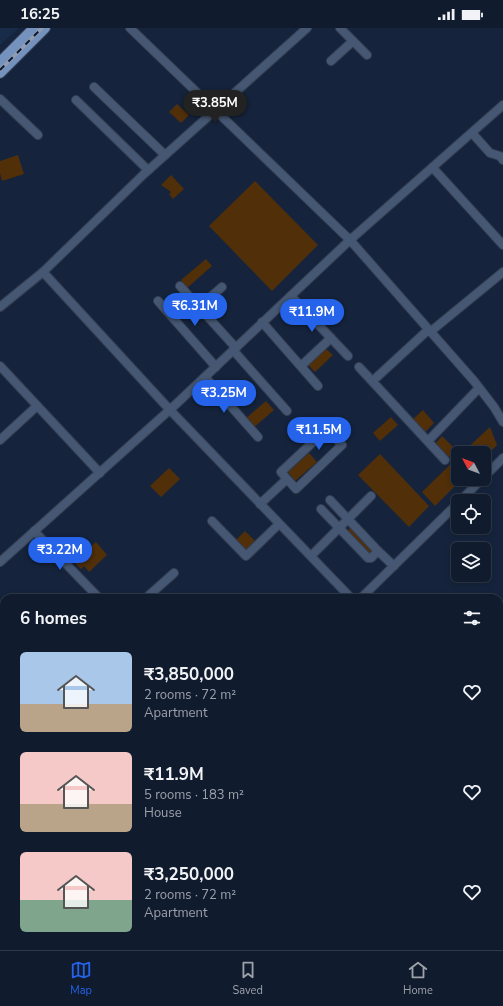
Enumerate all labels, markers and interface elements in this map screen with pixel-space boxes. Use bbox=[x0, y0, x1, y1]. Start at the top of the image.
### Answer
text: 16:25 bbox=[20, 4, 60, 24]
pin: ₹3.85M bbox=[182, 90, 248, 124]
text: ₹3.85M bbox=[192, 94, 238, 112]
pin: ₹6.31M bbox=[162, 293, 228, 327]
text: ₹6.31M bbox=[172, 297, 218, 315]
pin: ₹11.9M bbox=[279, 299, 345, 333]
text: ₹11.9M bbox=[289, 303, 335, 321]
pin: ₹3.25M bbox=[191, 380, 257, 414]
text: ₹3.25M bbox=[201, 384, 247, 402]
pin: ₹11.5M bbox=[286, 417, 352, 451]
text: ₹11.5M bbox=[296, 421, 342, 439]
north arrow bbox=[451, 446, 491, 486]
map controls bbox=[451, 446, 491, 582]
button: locate bbox=[451, 494, 491, 534]
pin: ₹3.22M bbox=[27, 537, 93, 571]
text: ₹3.22M bbox=[37, 541, 83, 559]
button: layers bbox=[451, 542, 491, 582]
text: 6 homes bbox=[20, 607, 87, 630]
icon: filters bbox=[461, 607, 483, 629]
text: ₹3,850,000 bbox=[144, 663, 234, 686]
icon: home bbox=[52, 668, 100, 716]
icon: heart bbox=[461, 681, 483, 703]
text: 2 rooms · 72 m² bbox=[144, 686, 236, 704]
text: Apartment bbox=[144, 704, 207, 722]
text: ₹11.9M bbox=[144, 763, 204, 786]
icon: home bbox=[52, 768, 100, 816]
icon: heart bbox=[461, 781, 483, 803]
text: 5 rooms · 183 m² bbox=[144, 786, 244, 804]
text: House bbox=[144, 804, 182, 822]
text: ₹3,250,000 bbox=[144, 863, 234, 886]
icon: home bbox=[52, 868, 100, 916]
icon: heart bbox=[461, 881, 483, 903]
text: 2 rooms · 72 m² bbox=[144, 886, 236, 904]
text: Apartment bbox=[144, 904, 207, 922]
tab: Map bbox=[70, 959, 92, 998]
tab: Saved bbox=[232, 959, 263, 998]
tab: Home bbox=[403, 959, 433, 998]

